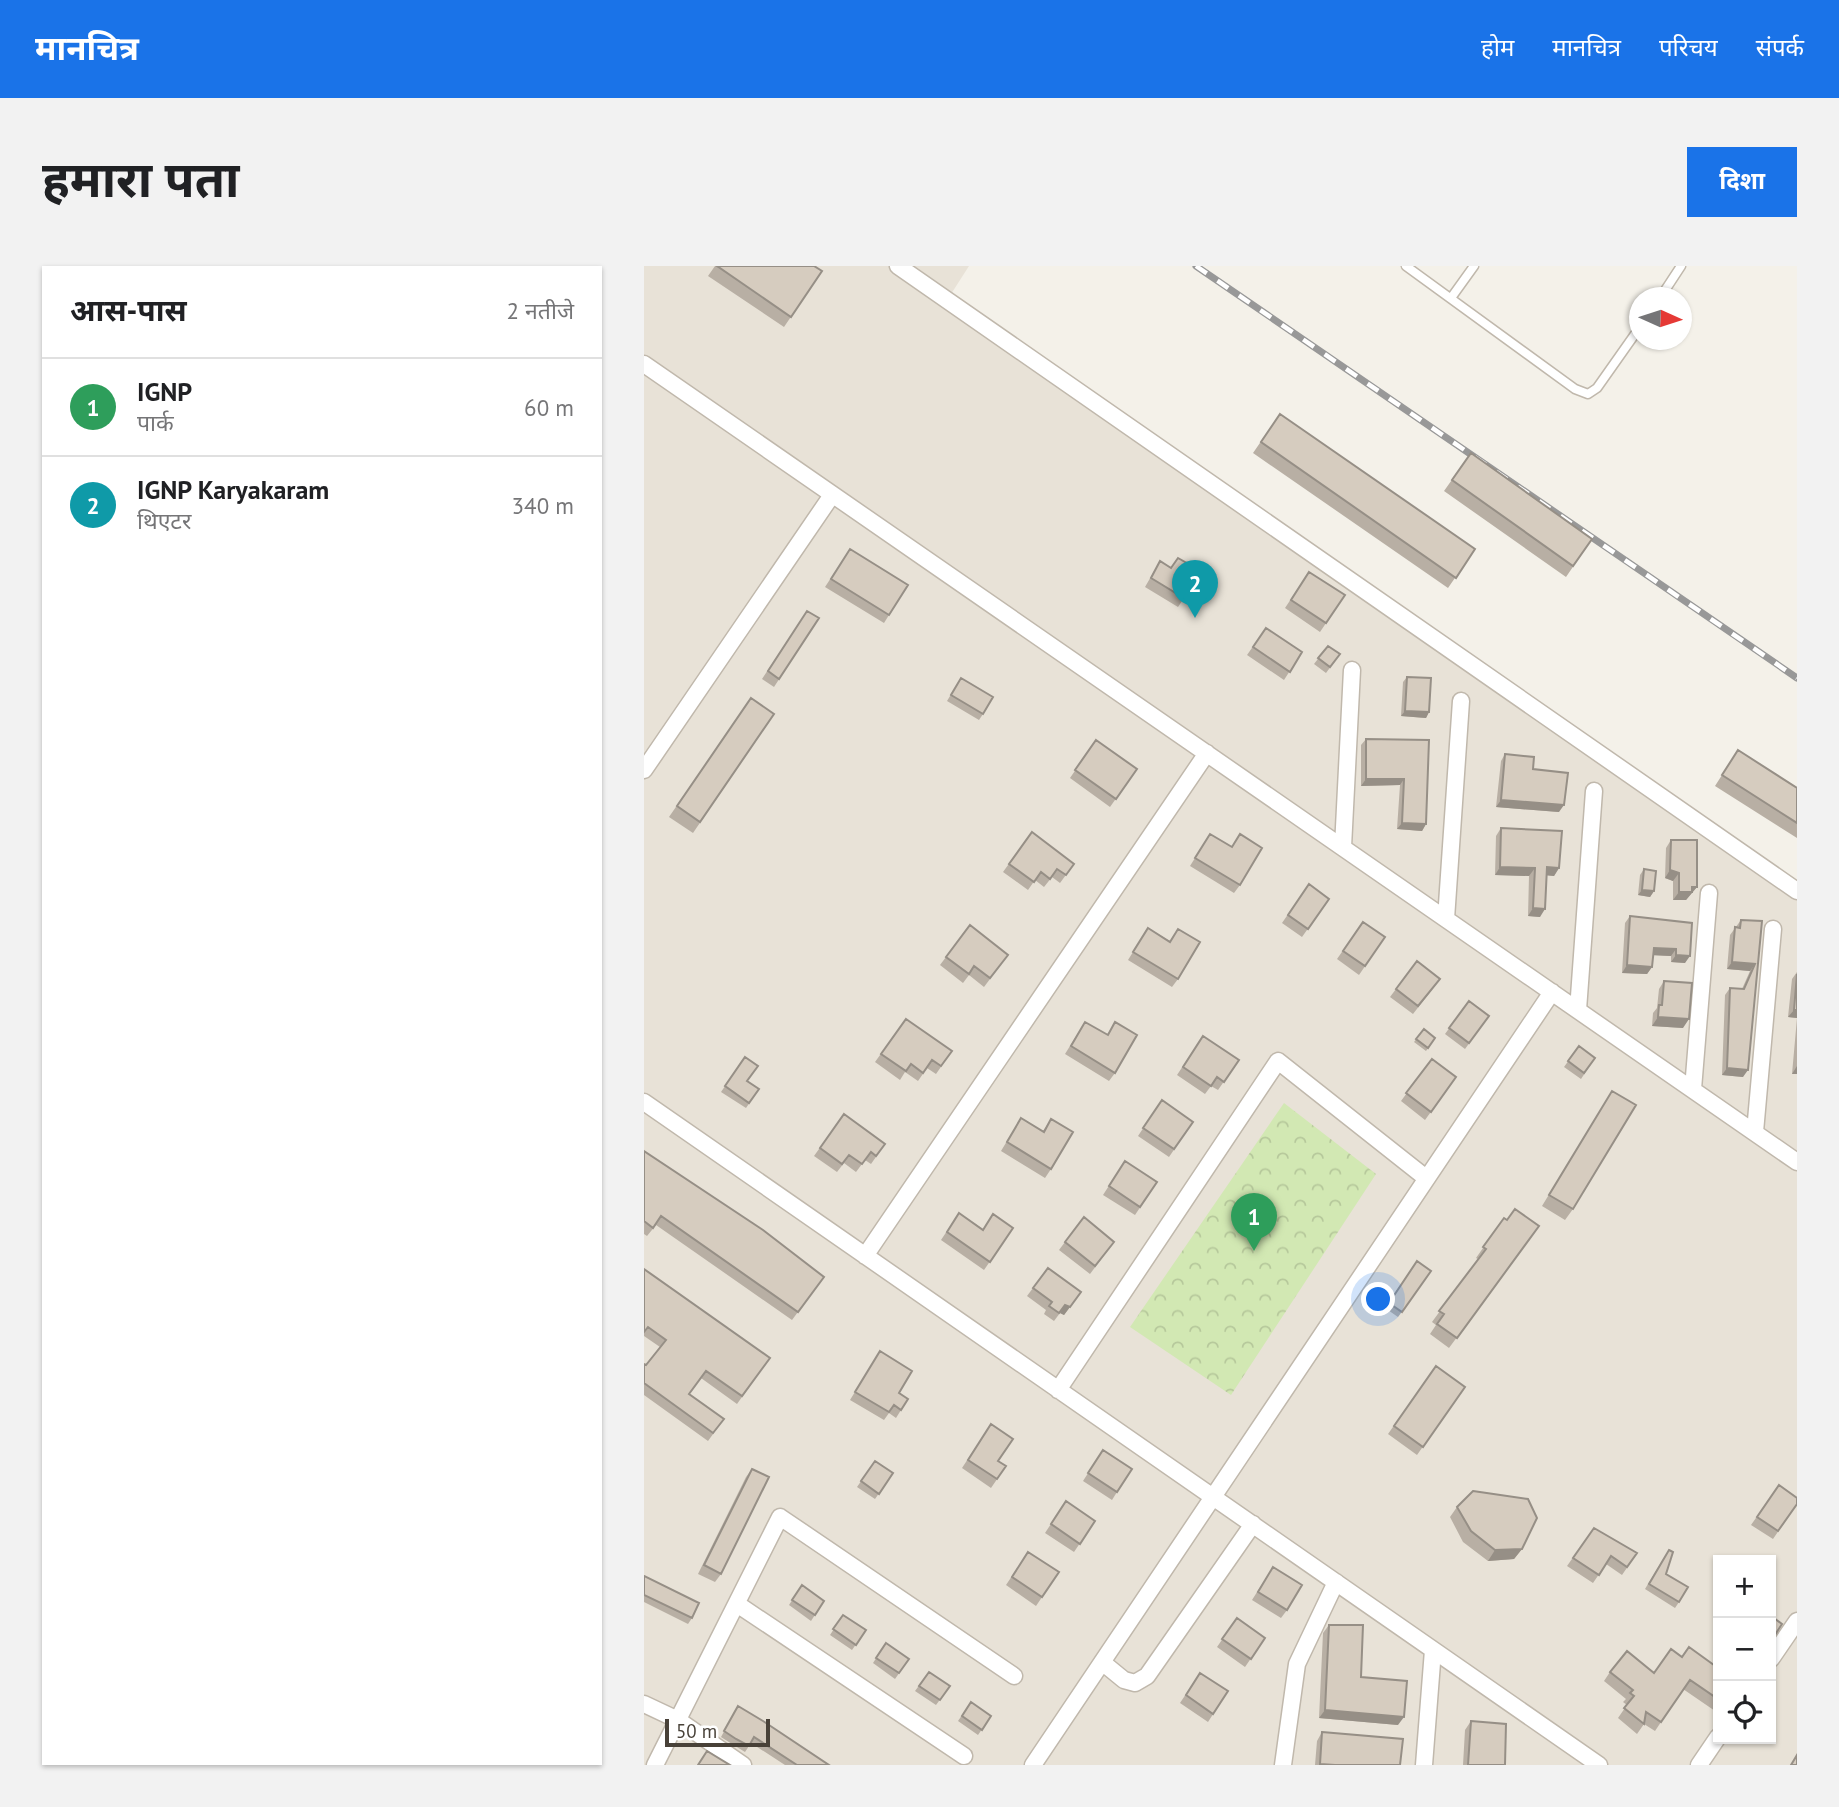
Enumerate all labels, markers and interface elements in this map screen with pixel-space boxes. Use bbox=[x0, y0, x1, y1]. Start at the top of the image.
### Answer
text: मानचित्र bbox=[35, 26, 139, 69]
text: होम bbox=[1481, 32, 1514, 63]
text: मानचित्र bbox=[1552, 32, 1621, 63]
text: परिचय bbox=[1659, 32, 1718, 63]
text: संपर्क bbox=[1756, 32, 1804, 63]
text: हमारा पता bbox=[42, 147, 239, 211]
button: दिशा bbox=[1687, 147, 1797, 217]
north arrow bbox=[1629, 287, 1692, 350]
text: आस-पास bbox=[70, 290, 187, 329]
text: 2 नतीजे bbox=[506, 296, 574, 325]
text: IGNP bbox=[137, 375, 192, 408]
text: 1 bbox=[86, 393, 100, 422]
text: 60 m bbox=[524, 393, 574, 422]
text: पार्क bbox=[137, 408, 174, 437]
text: IGNP Karyakaram bbox=[137, 473, 329, 506]
text: 2 bbox=[86, 491, 100, 520]
text: 340 m bbox=[512, 491, 574, 520]
text: थिएटर bbox=[137, 506, 191, 535]
pin: 2 bbox=[1172, 560, 1218, 618]
pin: 1 bbox=[1231, 1193, 1277, 1251]
your location bbox=[1361, 1282, 1395, 1316]
map controls bbox=[1713, 1555, 1776, 1744]
button: + bbox=[1713, 1555, 1776, 1618]
button: − bbox=[1713, 1618, 1776, 1681]
button: locate bbox=[1713, 1681, 1776, 1744]
scale bar bbox=[665, 1716, 770, 1748]
text: 50 m bbox=[676, 1719, 717, 1743]

